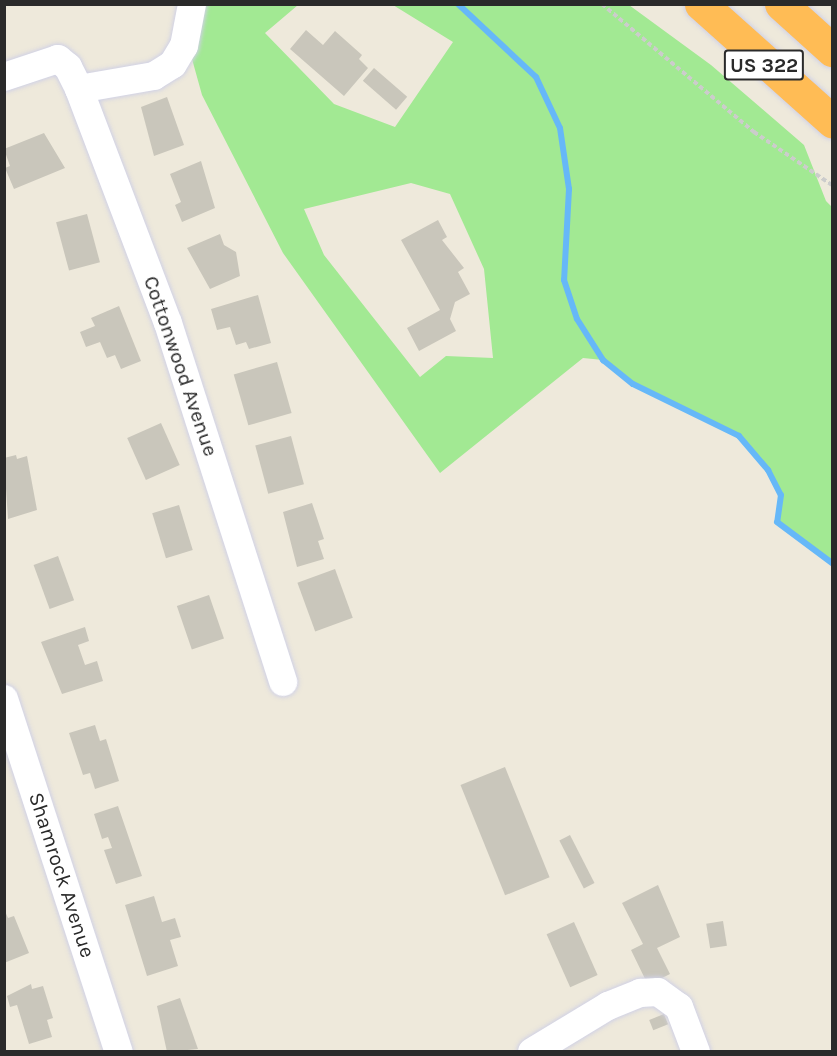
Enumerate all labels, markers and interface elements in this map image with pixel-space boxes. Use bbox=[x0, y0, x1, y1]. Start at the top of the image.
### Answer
road number: US 322 bbox=[724, 48, 804, 82]
street label: Cottonwood Avenue bbox=[138, 273, 224, 459]
street label: Shamrock Avenue bbox=[23, 789, 101, 961]

